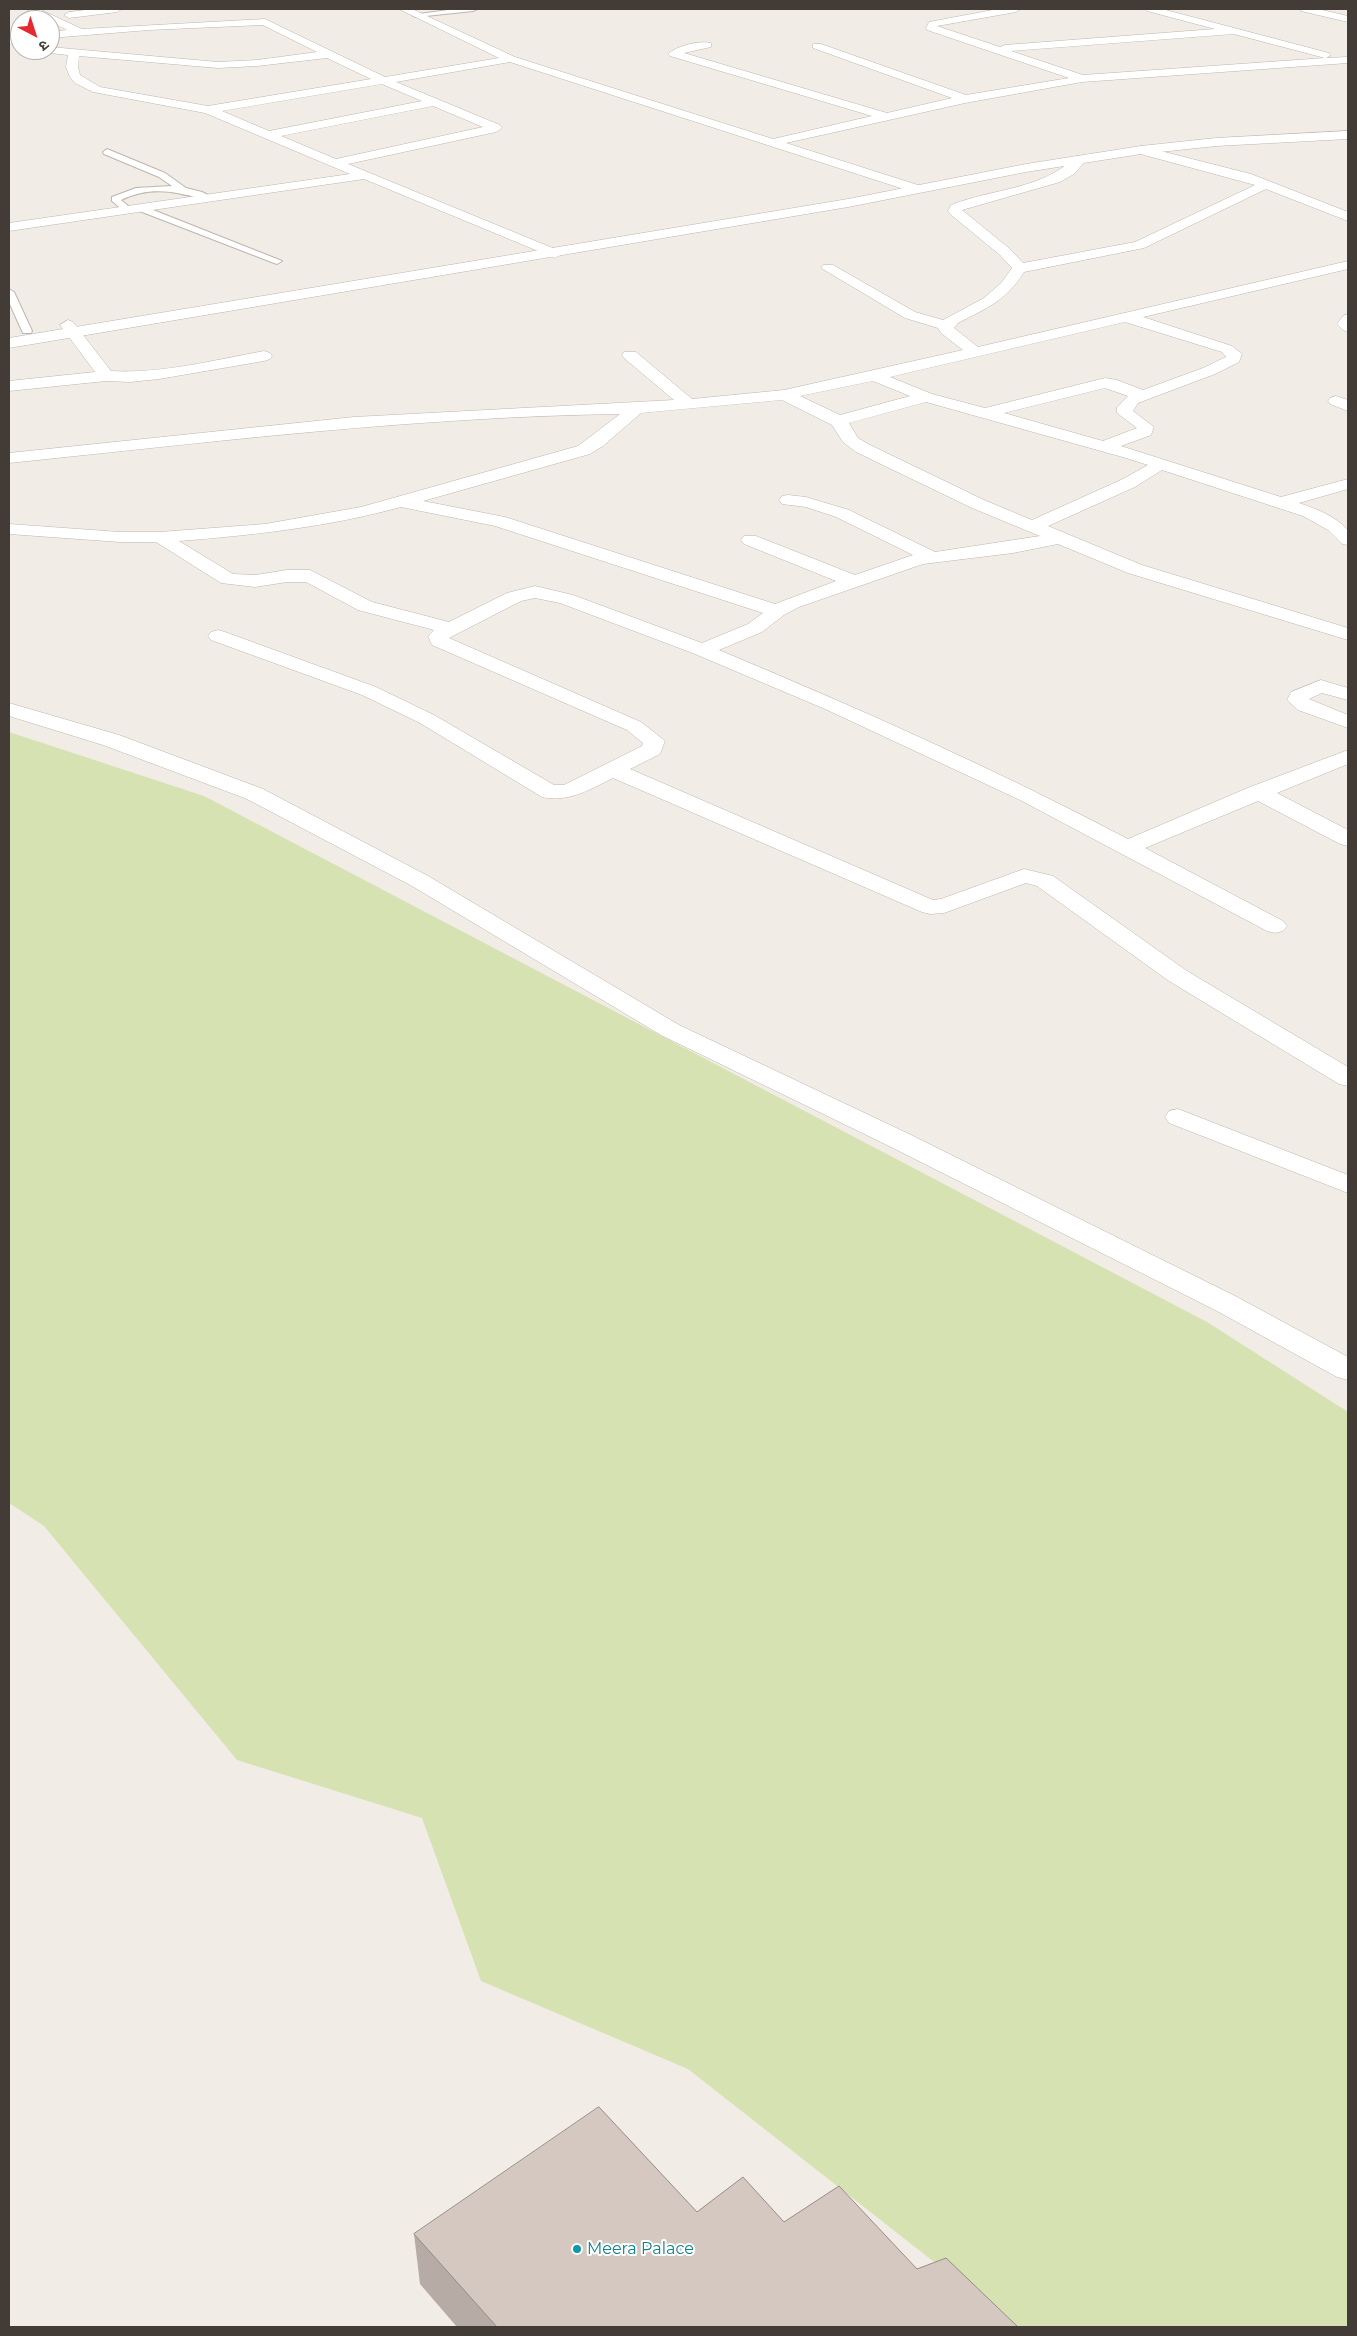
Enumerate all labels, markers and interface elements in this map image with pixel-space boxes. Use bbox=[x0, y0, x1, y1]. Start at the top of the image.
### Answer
north arrow bbox=[10, 10, 60, 60]
text: उ bbox=[35, 36, 53, 55]
place label: Meera Palace bbox=[587, 2239, 694, 2259]
marker: Meera Palace bbox=[571, 2243, 583, 2255]

